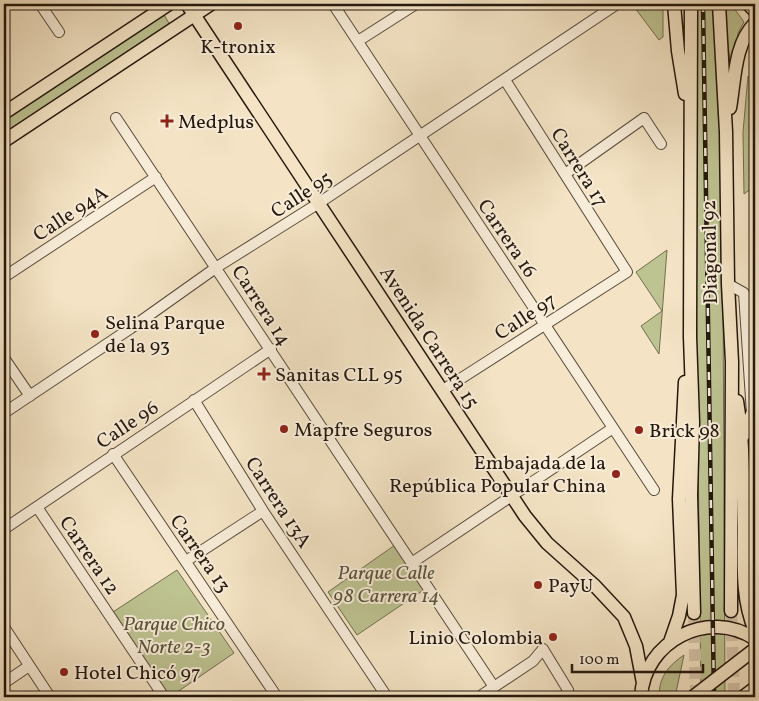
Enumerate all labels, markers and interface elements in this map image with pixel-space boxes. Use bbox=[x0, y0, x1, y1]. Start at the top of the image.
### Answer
marker: K-tronix bbox=[232, 20, 244, 32]
place label: K-tronix bbox=[200, 34, 276, 62]
place label: Medplus bbox=[178, 109, 254, 137]
marker: Medplus bbox=[160, 114, 174, 128]
street label: Carrera 17 bbox=[543, 123, 614, 213]
street label: Calle 95 bbox=[266, 165, 338, 226]
street label: Calle 94A bbox=[28, 180, 114, 249]
street label: Carrera 16 bbox=[470, 194, 543, 284]
street label: Diagonal 92 bbox=[696, 200, 726, 304]
street label: Carrera 14 bbox=[224, 260, 297, 352]
street label: Avenida Carrera 15 bbox=[372, 261, 485, 415]
street label: Calle 97 bbox=[490, 287, 562, 348]
place label: Selina Parque de la 93 bbox=[105, 310, 225, 361]
marker: Selina Parque de la 93 bbox=[89, 328, 101, 340]
place label: Sanitas CLL 95 bbox=[275, 362, 403, 390]
marker: Sanitas CLL 95 bbox=[257, 367, 271, 381]
street label: Calle 96 bbox=[91, 395, 165, 457]
place label: Mapfre Seguros bbox=[294, 417, 432, 445]
place label: Brick 98 bbox=[649, 418, 720, 446]
marker: Mapfre Seguros bbox=[278, 423, 290, 435]
marker: Brick 98 bbox=[633, 424, 645, 436]
place label: Embajada de la República Popular China bbox=[389, 450, 606, 501]
street label: Carrera 13A bbox=[237, 452, 317, 554]
marker: Embajada de la República Popular China bbox=[610, 468, 622, 480]
street label: Carrera 13 bbox=[162, 509, 237, 599]
street label: Carrera 12 bbox=[52, 511, 125, 601]
park label: Parque Calle 98 Carrera 14 bbox=[333, 560, 439, 611]
place label: PayU bbox=[548, 573, 593, 601]
marker: PayU bbox=[532, 579, 544, 591]
park label: Parque Chico Norte 2-3 bbox=[123, 611, 225, 662]
place label: Linio Colombia bbox=[408, 625, 543, 653]
marker: Linio Colombia bbox=[547, 631, 559, 643]
scale bar bbox=[572, 641, 703, 673]
text: 100 m bbox=[579, 650, 619, 671]
place label: Hotel Chicó 97 bbox=[74, 660, 201, 688]
marker: Hotel Chicó 97 bbox=[58, 666, 70, 678]

